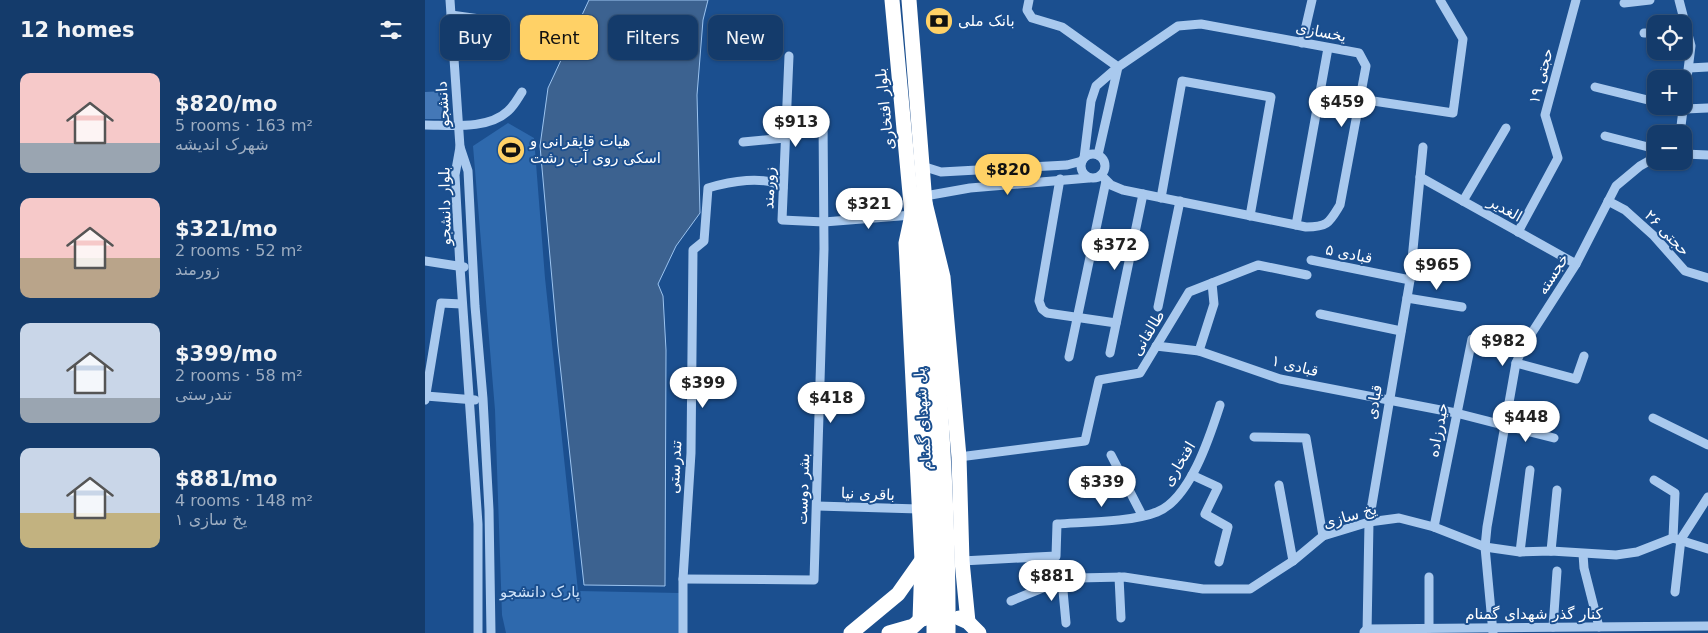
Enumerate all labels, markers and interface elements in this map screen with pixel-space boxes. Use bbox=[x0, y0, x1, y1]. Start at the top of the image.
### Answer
bank icon: بانک ملی bbox=[924, 6, 954, 36]
place label: بانک ملی bbox=[958, 12, 1015, 30]
chip: Buy bbox=[440, 15, 510, 60]
chip: Rent bbox=[520, 15, 598, 60]
chip: Filters bbox=[608, 15, 698, 60]
chip: New bbox=[708, 15, 783, 60]
map controls bbox=[1647, 15, 1692, 170]
button: locate bbox=[1647, 15, 1692, 60]
icon: filters bbox=[377, 16, 405, 44]
text: 12 homes bbox=[20, 18, 135, 42]
street label: یخسازی bbox=[1294, 18, 1348, 46]
street label: حجتی ۱۹ bbox=[1525, 46, 1557, 106]
street label: بلوار افتخاری bbox=[872, 67, 898, 151]
button: + bbox=[1647, 70, 1692, 115]
street label: دانشجو bbox=[432, 81, 454, 128]
pin: $459 bbox=[1312, 86, 1372, 128]
text: $820/mo bbox=[175, 92, 277, 116]
text: $459 bbox=[1320, 92, 1364, 111]
icon: home bbox=[60, 93, 120, 153]
pin: $913 bbox=[766, 106, 826, 148]
text: $913 bbox=[774, 112, 818, 131]
text: 5 rooms · 163 m² bbox=[175, 116, 313, 135]
button: − bbox=[1647, 125, 1692, 170]
place label: هیات قایقرانی و اسکی روی آب رشت bbox=[529, 132, 661, 167]
text: شهرک اندیشه bbox=[175, 135, 269, 154]
sports icon: هیات قایقرانی و اسکی روی آب رشت bbox=[496, 135, 526, 165]
pin: $820 bbox=[978, 154, 1038, 196]
text: $820 bbox=[986, 160, 1030, 179]
street label: بلوار دانشجو bbox=[435, 166, 455, 247]
street label: زورمند bbox=[759, 167, 779, 209]
pin: $321 bbox=[839, 188, 899, 230]
street label: الغدیر bbox=[1484, 192, 1525, 226]
text: $321 bbox=[847, 194, 891, 213]
street label: حجتی ۲۶ bbox=[1641, 206, 1693, 260]
text: $321/mo bbox=[175, 217, 277, 241]
icon: home bbox=[60, 218, 120, 278]
pin: $372 bbox=[1085, 228, 1145, 271]
text: $372 bbox=[1093, 235, 1137, 254]
text: 2 rooms · 52 m² bbox=[175, 241, 303, 260]
street label: قبادی ۵ bbox=[1324, 241, 1374, 267]
pin: $965 bbox=[1407, 248, 1467, 291]
street label: خجسته bbox=[1533, 250, 1573, 298]
text: $965 bbox=[1415, 255, 1459, 274]
text: زورمند bbox=[175, 260, 220, 279]
street label: طالقانی bbox=[1127, 307, 1169, 359]
pin: $982 bbox=[1473, 324, 1533, 367]
text: $982 bbox=[1481, 331, 1525, 350]
text: $399/mo bbox=[175, 342, 277, 366]
icon: home bbox=[60, 343, 120, 403]
street label: قبادی ۱ bbox=[1270, 352, 1320, 380]
text: 2 rooms · 58 m² bbox=[175, 366, 303, 385]
pin: $399 bbox=[673, 366, 733, 409]
street label: پل شهدای گمنام bbox=[910, 367, 937, 471]
text: $399 bbox=[681, 373, 725, 392]
pin: $418 bbox=[801, 382, 861, 424]
street label: قبادی bbox=[1362, 383, 1386, 421]
text: تندرستی bbox=[175, 385, 232, 404]
text: $418 bbox=[809, 388, 853, 407]
pin: $448 bbox=[1496, 400, 1556, 443]
street label: حیدرزاده bbox=[1424, 401, 1452, 459]
text: $448 bbox=[1504, 407, 1548, 426]
street label: افتخاری bbox=[1159, 438, 1199, 490]
street label: تندرستی bbox=[665, 440, 685, 494]
street label: بشر دوست bbox=[793, 453, 813, 525]
pin: $339 bbox=[1072, 466, 1132, 508]
text: $881/mo bbox=[175, 467, 277, 491]
icon: home bbox=[60, 468, 120, 528]
text: $339 bbox=[1080, 472, 1124, 491]
street label: باقری نیا bbox=[841, 484, 895, 504]
text: 4 rooms · 148 m² bbox=[175, 491, 313, 510]
street label: یخ سازی bbox=[1321, 500, 1379, 532]
text: یخ سازی ۱ bbox=[175, 510, 247, 529]
pin: $881 bbox=[1022, 560, 1082, 602]
text: $881 bbox=[1030, 566, 1074, 585]
park label: پارک دانشجو bbox=[499, 583, 580, 602]
street label: کنار گذر شهدای گمنام bbox=[1465, 605, 1604, 623]

